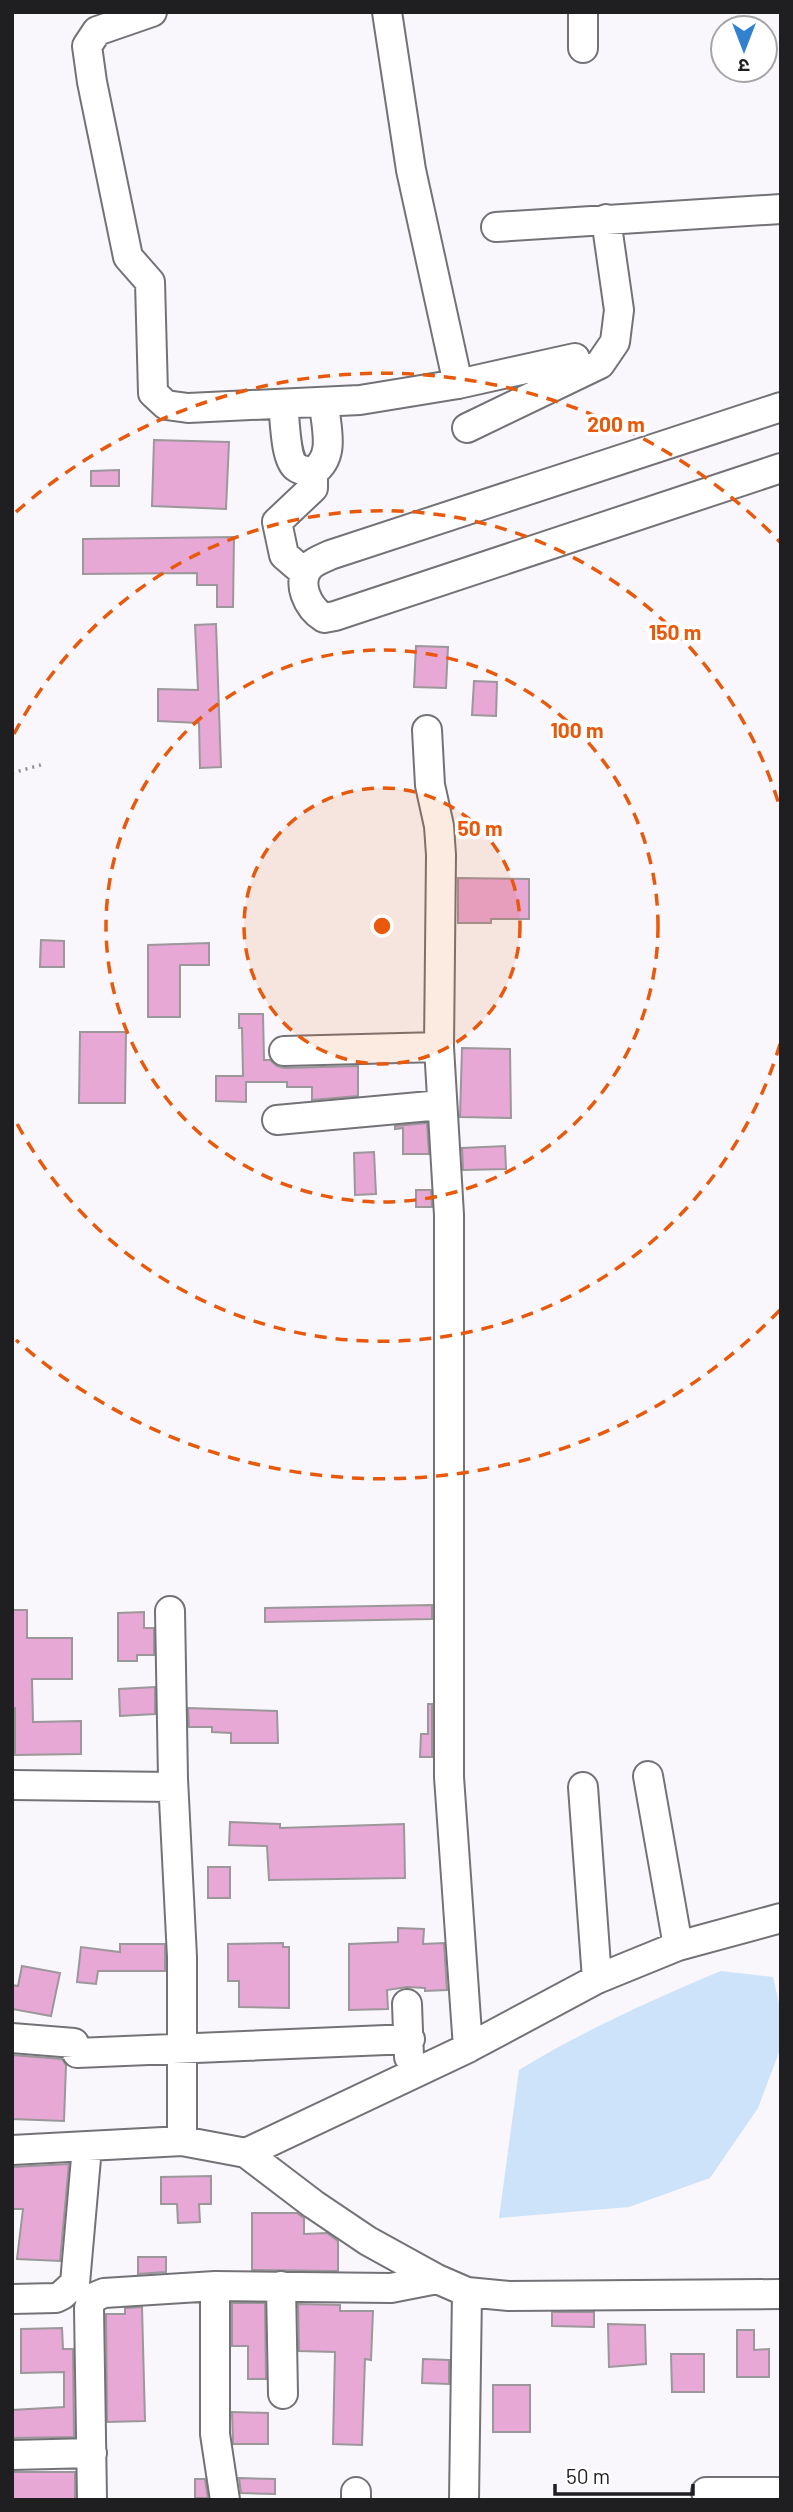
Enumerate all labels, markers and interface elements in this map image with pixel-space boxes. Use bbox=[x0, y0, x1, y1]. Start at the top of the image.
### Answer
north arrow bbox=[709, 14, 779, 84]
text: उ bbox=[738, 55, 750, 78]
text: 200 m bbox=[587, 411, 645, 436]
text: 150 m bbox=[649, 619, 701, 644]
text: 100 m bbox=[550, 717, 604, 742]
text: 50 m bbox=[457, 815, 503, 840]
centre of rings bbox=[370, 914, 394, 938]
scale bar bbox=[555, 2452, 693, 2496]
text: 50 m bbox=[566, 2463, 610, 2488]

